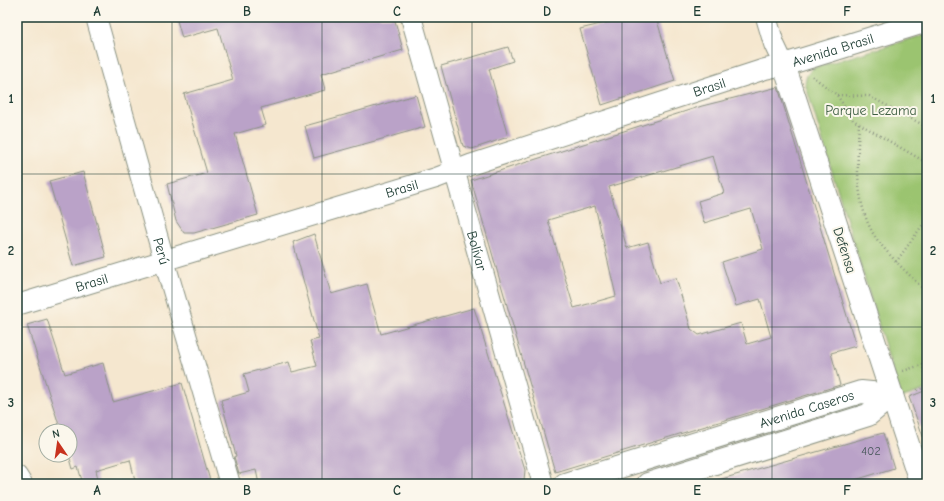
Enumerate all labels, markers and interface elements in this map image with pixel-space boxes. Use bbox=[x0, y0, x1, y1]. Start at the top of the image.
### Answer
text: A bbox=[93, 4, 101, 19]
text: B bbox=[243, 4, 251, 19]
text: C bbox=[393, 4, 401, 19]
text: D bbox=[543, 4, 551, 19]
text: E bbox=[693, 4, 701, 19]
text: F bbox=[843, 4, 851, 19]
street label: Avenida Brasil bbox=[790, 30, 876, 71]
street label: Brasil bbox=[691, 74, 728, 101]
text: 1 bbox=[8, 91, 14, 106]
text: 1 bbox=[930, 91, 936, 106]
park label: Parque Lezama bbox=[825, 102, 917, 119]
street label: Brasil bbox=[383, 176, 420, 202]
street label: Defensa bbox=[829, 225, 860, 275]
street label: Bolívar bbox=[463, 229, 490, 273]
street label: Perú bbox=[149, 236, 173, 267]
text: 2 bbox=[8, 243, 14, 258]
text: 2 bbox=[930, 243, 936, 258]
street label: Brasil bbox=[73, 270, 110, 296]
street label: Avenida Caseros bbox=[757, 387, 856, 432]
text: 3 bbox=[8, 395, 14, 410]
text: 3 bbox=[930, 395, 936, 410]
north arrow bbox=[38, 423, 78, 463]
text: N bbox=[51, 427, 61, 441]
house number: 402 bbox=[861, 444, 881, 458]
text: A bbox=[93, 483, 101, 498]
text: B bbox=[243, 483, 251, 498]
text: C bbox=[393, 483, 401, 498]
text: D bbox=[543, 483, 551, 498]
text: E bbox=[693, 483, 701, 498]
text: F bbox=[843, 483, 851, 498]

